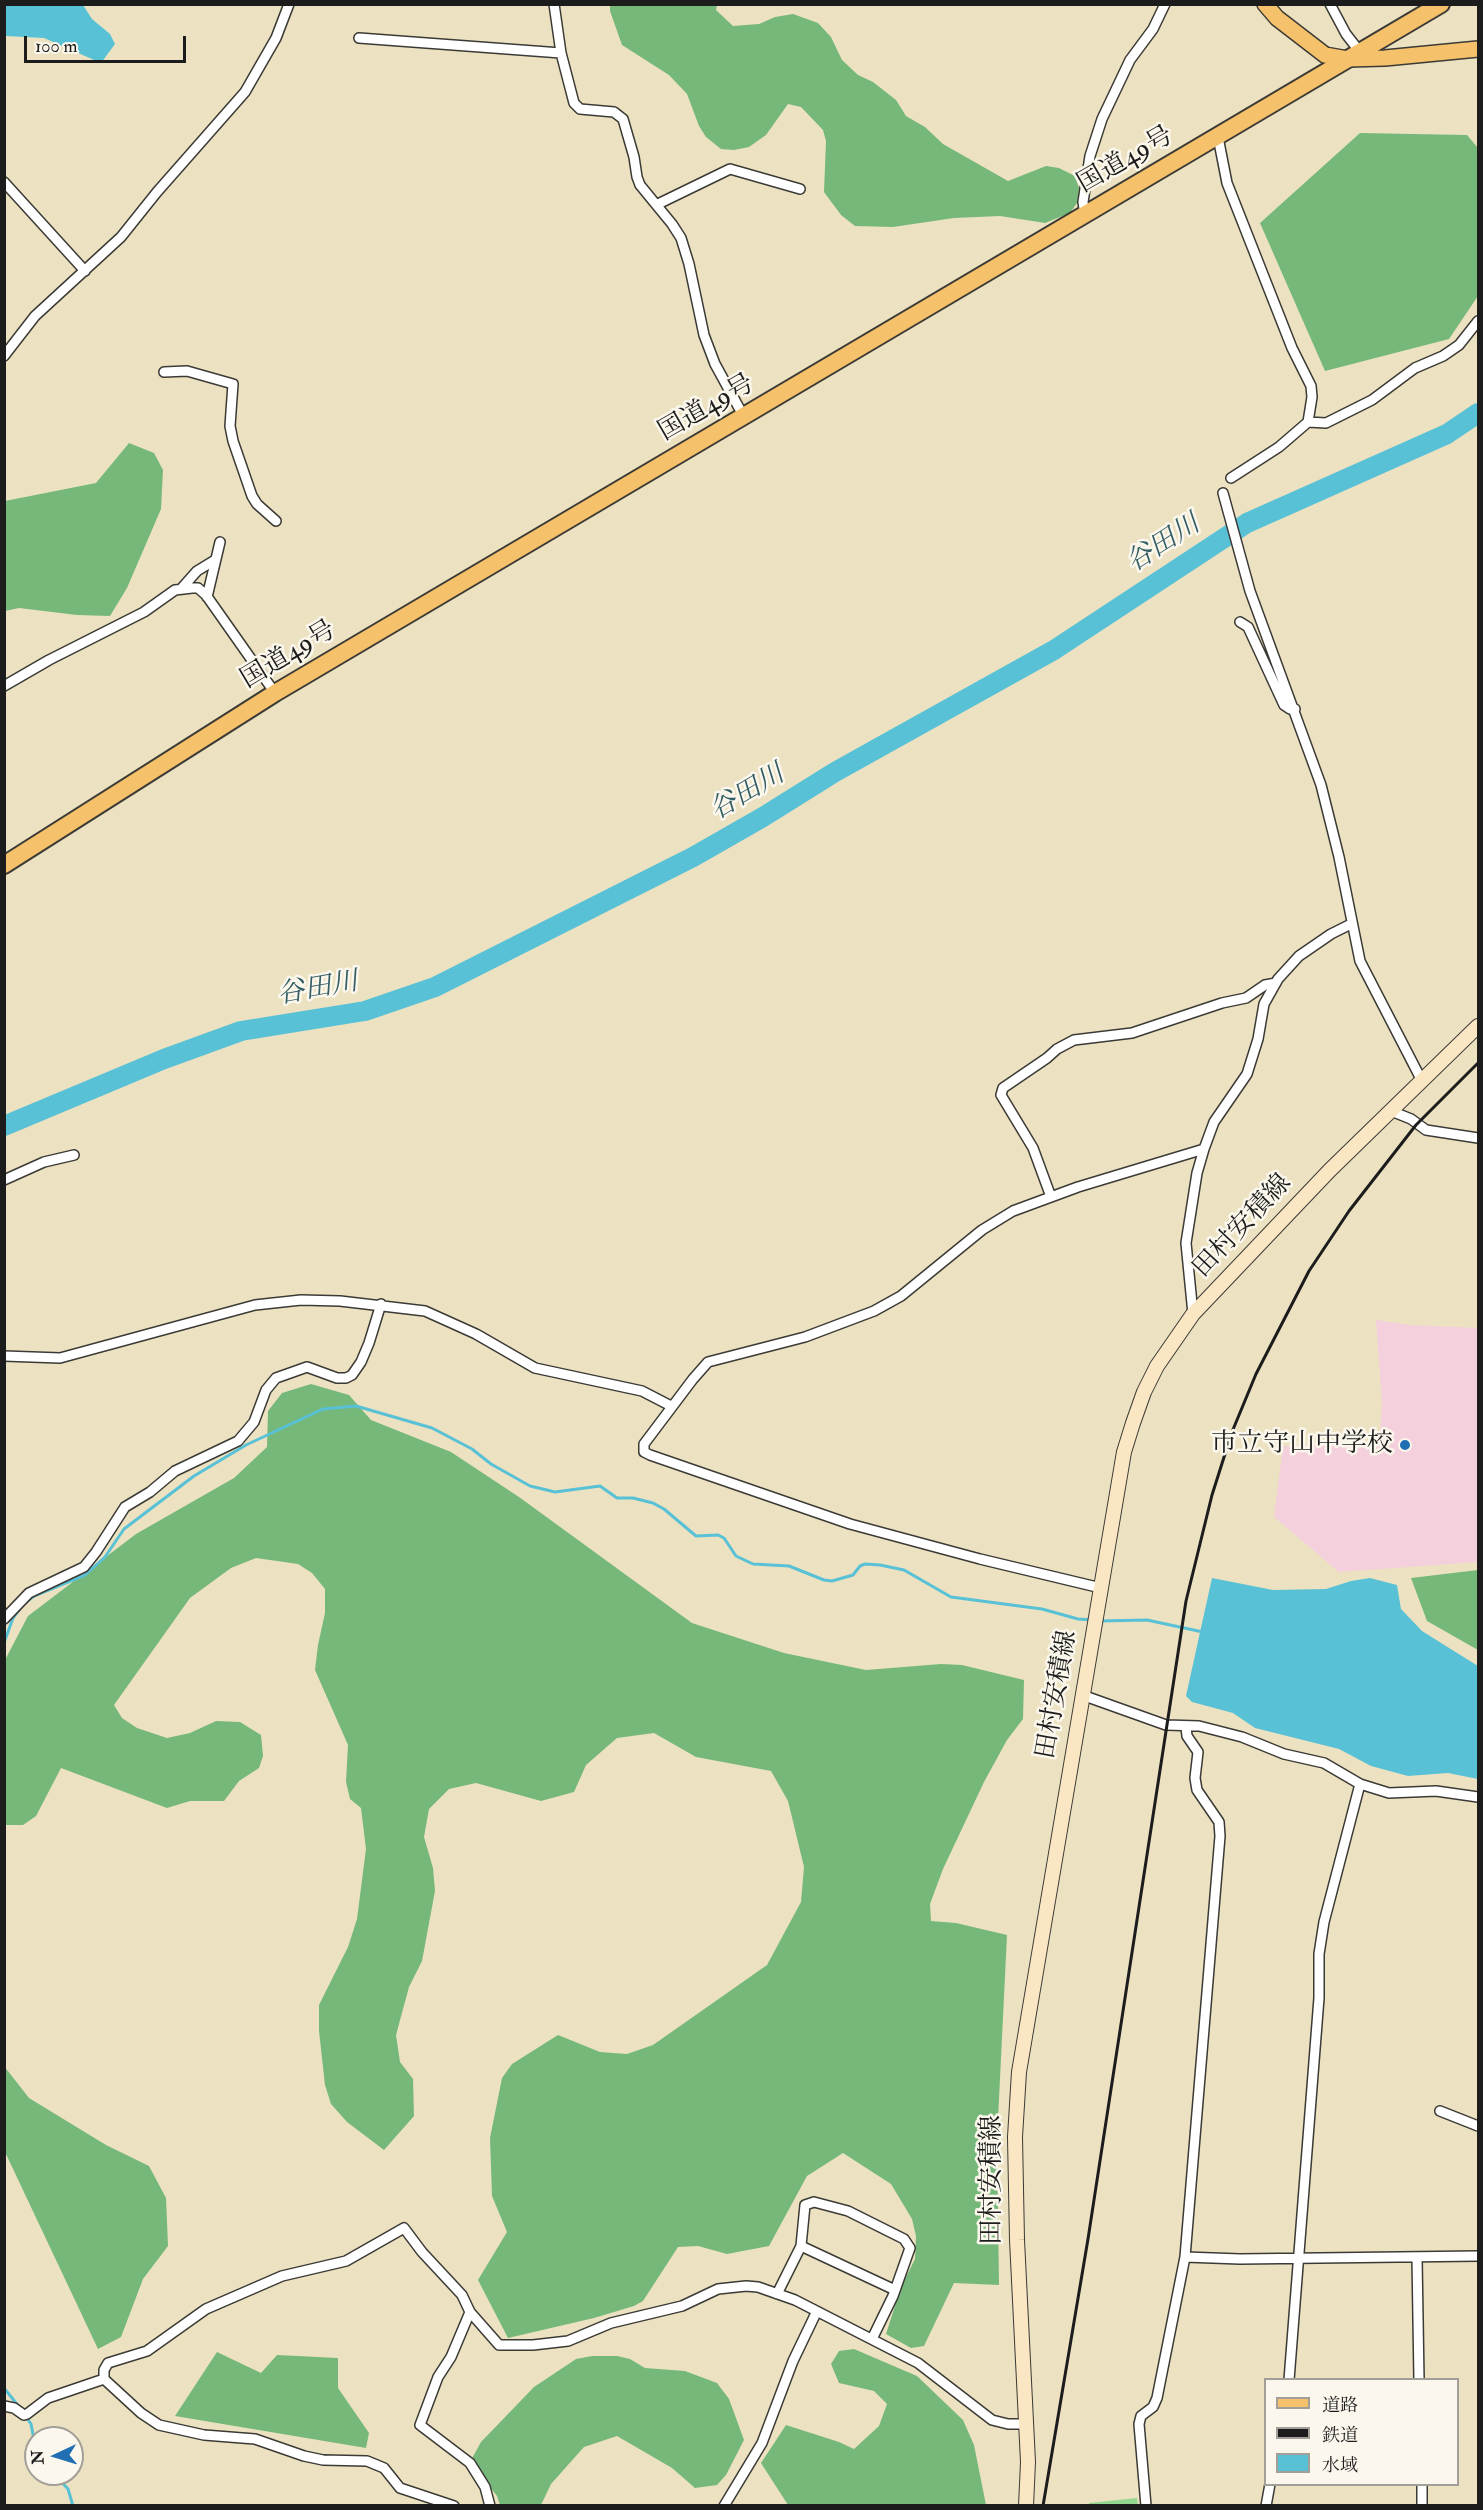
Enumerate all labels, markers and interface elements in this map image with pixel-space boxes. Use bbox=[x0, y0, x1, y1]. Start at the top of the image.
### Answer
scale bar bbox=[27, 24, 189, 62]
text: 100 m bbox=[35, 35, 78, 58]
street label: 国道49号 bbox=[1073, 121, 1179, 201]
street label: 国道49号 bbox=[654, 369, 760, 449]
water label: 谷田川 bbox=[1121, 509, 1207, 581]
street label: 国道49号 bbox=[236, 616, 342, 696]
water label: 谷田川 bbox=[705, 759, 791, 829]
water label: 谷田川 bbox=[275, 967, 361, 1013]
street label: 田村安積線 bbox=[1187, 1169, 1299, 1285]
place label: 市立守山中学校 bbox=[1211, 1429, 1393, 1461]
marker: 市立守山中学校 bbox=[1398, 1438, 1412, 1452]
street label: 田村安積線 bbox=[1031, 1628, 1085, 1762]
street label: 田村安積線 bbox=[977, 2115, 1009, 2245]
legend bbox=[1264, 2378, 1459, 2486]
text: 道路 bbox=[1322, 2394, 1358, 2417]
text: 鉄道 bbox=[1322, 2424, 1358, 2447]
north arrow bbox=[24, 2426, 84, 2486]
text: N bbox=[28, 2449, 49, 2465]
text: 水域 bbox=[1322, 2454, 1358, 2477]

